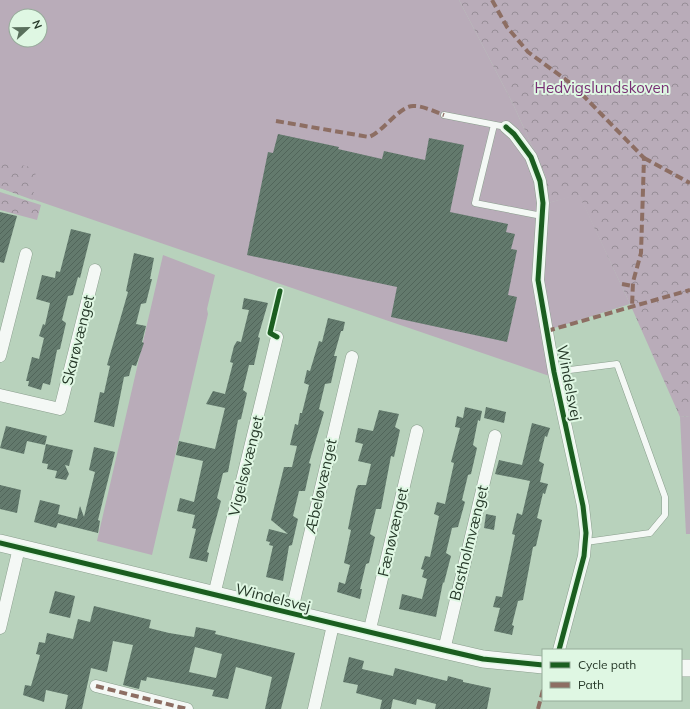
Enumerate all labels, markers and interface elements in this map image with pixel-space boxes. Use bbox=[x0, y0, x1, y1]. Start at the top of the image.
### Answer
north arrow bbox=[8, 8, 48, 48]
text: N bbox=[29, 18, 45, 31]
park label: Hedvigslundskoven bbox=[535, 78, 669, 97]
street label: Skarøvænget bbox=[57, 293, 98, 387]
street label: Windelsvej bbox=[553, 343, 586, 422]
street label: Vigelsøvænget bbox=[224, 414, 267, 518]
street label: Æbeløvænget bbox=[300, 437, 341, 536]
street label: Bastholmvænget bbox=[445, 483, 492, 602]
street label: Fænøvænget bbox=[373, 485, 412, 578]
street label: Windelsvej bbox=[234, 579, 313, 616]
legend bbox=[542, 649, 682, 701]
text: Cycle path bbox=[578, 657, 636, 672]
text: Path bbox=[578, 677, 604, 692]

